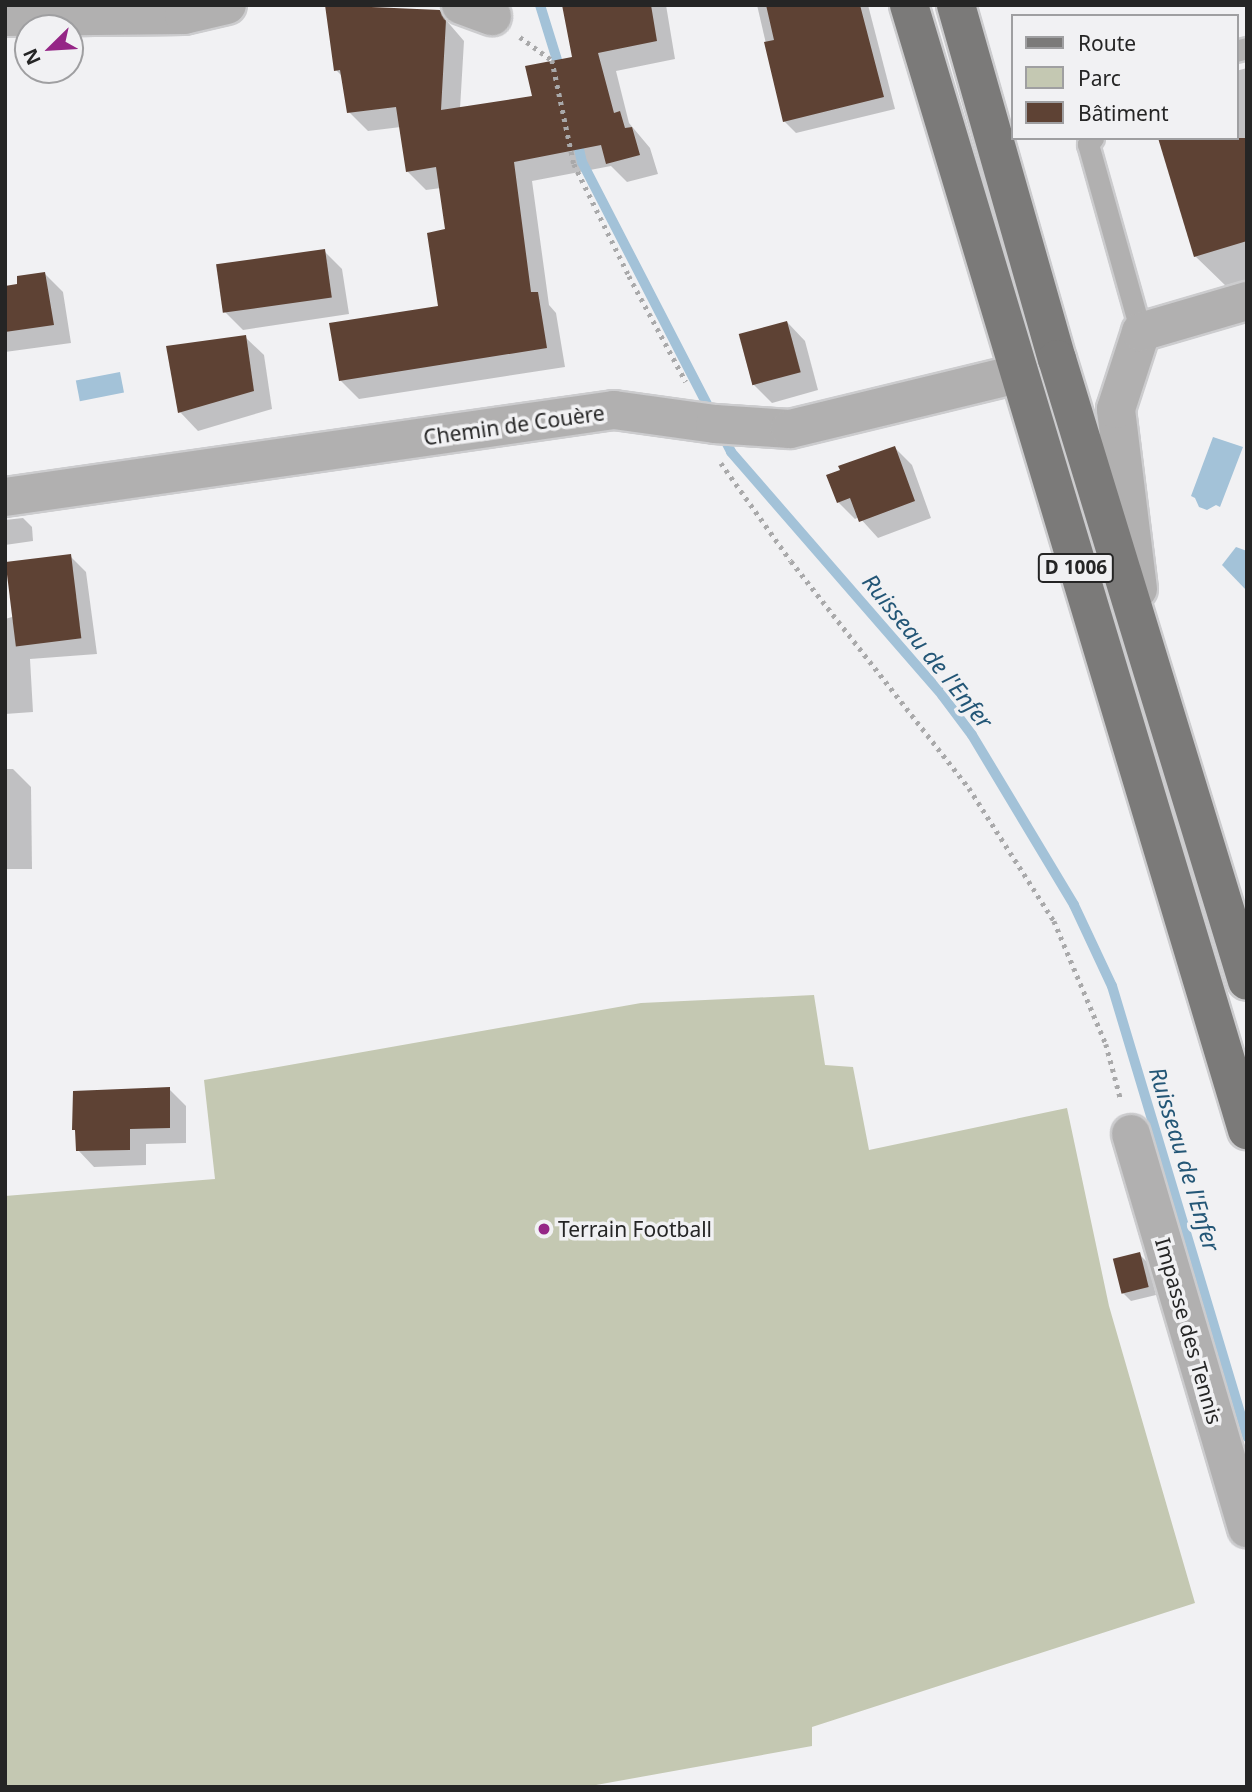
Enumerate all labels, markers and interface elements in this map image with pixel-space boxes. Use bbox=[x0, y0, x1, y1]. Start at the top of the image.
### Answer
north arrow bbox=[14, 14, 84, 84]
legend bbox=[1010, 14, 1238, 140]
text: Route bbox=[1078, 29, 1136, 57]
text: N bbox=[17, 44, 47, 69]
text: Parc bbox=[1078, 64, 1121, 92]
text: Bâtiment bbox=[1078, 99, 1168, 127]
street label: Chemin de Couère bbox=[422, 400, 606, 450]
road number: D 1006 bbox=[1038, 552, 1114, 583]
water label: Ruisseau de l'Enfer bbox=[857, 568, 999, 734]
water label: Ruisseau de l'Enfer bbox=[1144, 1064, 1226, 1254]
place label: Terrain Football bbox=[558, 1216, 712, 1242]
marker: Terrain Football bbox=[536, 1221, 552, 1237]
street label: Impasse des Tennis bbox=[1150, 1235, 1228, 1427]

